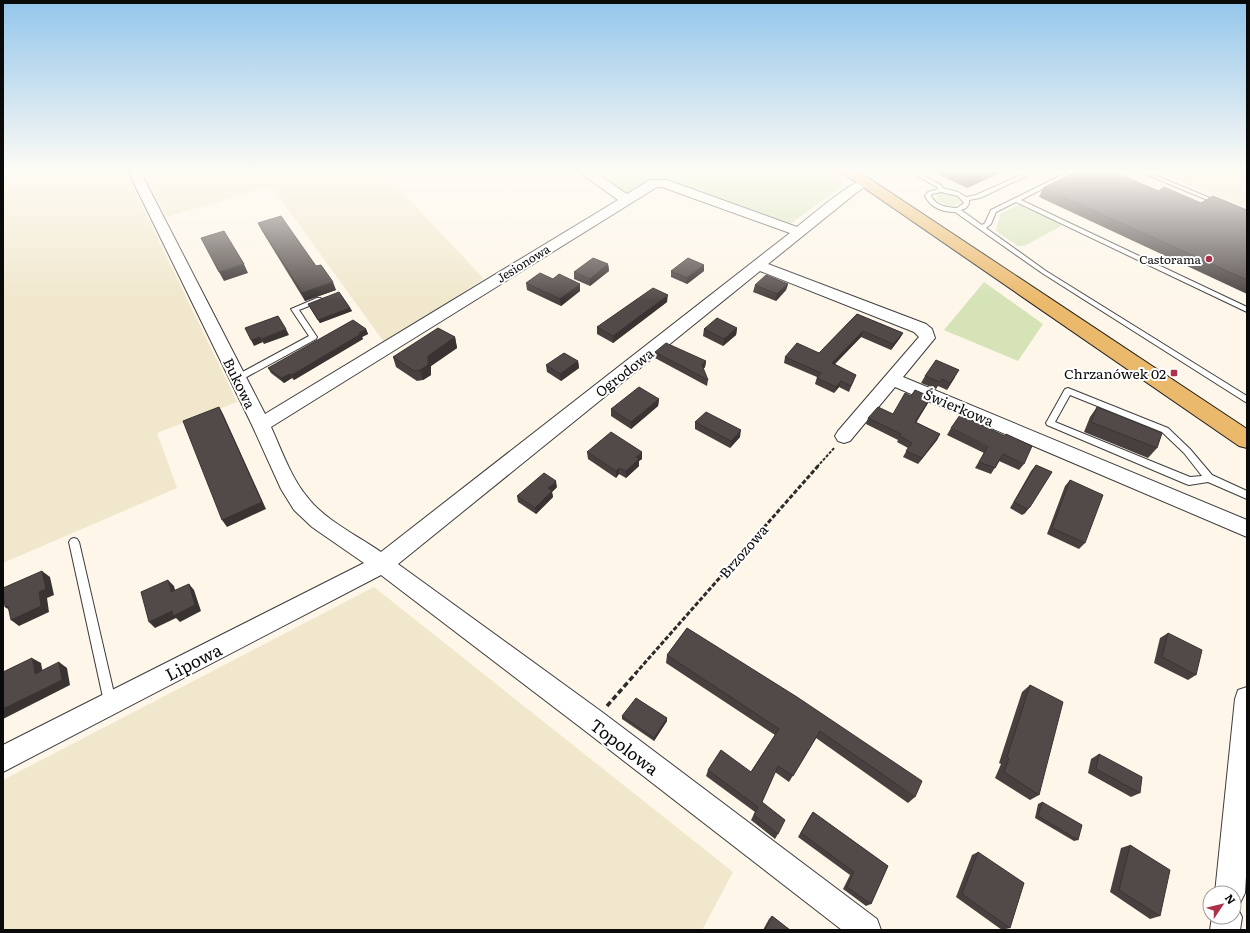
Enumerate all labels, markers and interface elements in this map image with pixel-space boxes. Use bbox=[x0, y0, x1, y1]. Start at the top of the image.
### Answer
street label: Jesionowa bbox=[493, 239, 554, 287]
place label: Castorama bbox=[1139, 250, 1202, 268]
marker: Castorama bbox=[1204, 254, 1214, 264]
street label: Ogrodowa bbox=[591, 343, 658, 401]
street label: Bukowa bbox=[219, 354, 261, 412]
place label: Chrzanówek 02 bbox=[1064, 363, 1166, 383]
marker: Chrzanówek 02 bbox=[1169, 368, 1179, 378]
street label: Świerkowa bbox=[921, 383, 998, 431]
street label: Brzozowa bbox=[714, 520, 772, 582]
street label: Lipowa bbox=[160, 636, 226, 686]
street label: Topolowa bbox=[585, 712, 665, 781]
north arrow bbox=[1202, 885, 1242, 925]
text: N bbox=[1222, 890, 1240, 907]

